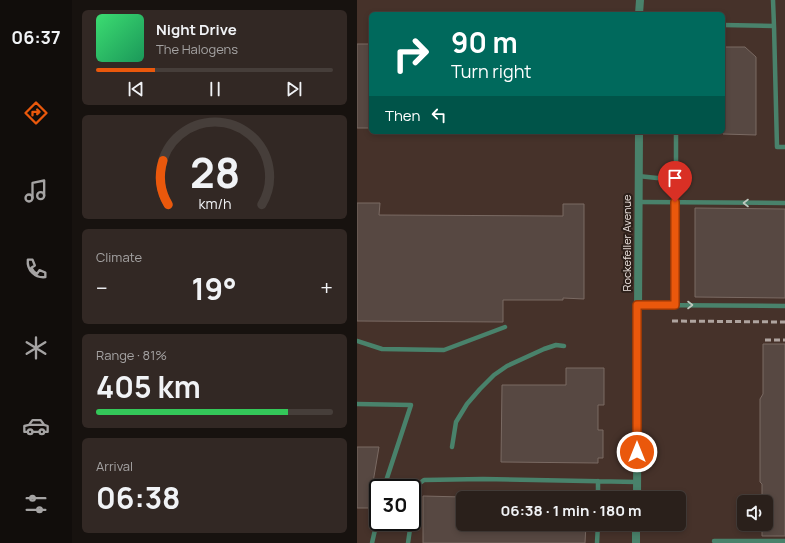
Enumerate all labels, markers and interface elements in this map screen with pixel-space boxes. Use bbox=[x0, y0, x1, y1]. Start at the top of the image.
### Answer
text: Night Drive bbox=[156, 19, 237, 40]
text: 90 m bbox=[451, 23, 518, 61]
text: 06:37 bbox=[11, 25, 61, 49]
icon: right bbox=[385, 28, 437, 80]
text: The Halogens bbox=[156, 40, 238, 58]
text: Turn right bbox=[451, 59, 532, 83]
icon: previous bbox=[125, 78, 147, 100]
icon: pause bbox=[204, 78, 226, 100]
icon: next bbox=[283, 78, 305, 100]
icon: directions bbox=[22, 99, 50, 127]
icon: left bbox=[428, 104, 450, 126]
text: Then bbox=[385, 105, 420, 126]
text: 28 bbox=[189, 144, 240, 200]
pin bbox=[658, 161, 692, 202]
icon: arrive bbox=[664, 167, 686, 189]
icon: music bbox=[22, 177, 50, 205]
text: km/h bbox=[198, 193, 231, 212]
street label: Rockefeller Avenue bbox=[619, 194, 634, 291]
one-way arrow bbox=[743, 199, 749, 207]
text: Climate bbox=[96, 248, 142, 266]
icon: phone bbox=[22, 255, 50, 283]
text: 19° bbox=[191, 268, 237, 309]
text: − bbox=[96, 273, 108, 303]
text: + bbox=[320, 273, 333, 303]
one-way arrow bbox=[687, 301, 693, 309]
icon: climate bbox=[22, 334, 50, 362]
text: Range · 81% bbox=[96, 346, 167, 364]
text: 405 km bbox=[96, 366, 201, 407]
icon: car bbox=[22, 412, 50, 440]
position arrow bbox=[616, 431, 658, 473]
text: Arrival bbox=[96, 457, 133, 475]
text: 06:38 bbox=[96, 477, 180, 518]
speed limit sign: 30 bbox=[369, 479, 421, 531]
icon: filters bbox=[22, 490, 50, 518]
map controls bbox=[737, 495, 773, 531]
button: sound bbox=[737, 495, 773, 531]
text: 06:38 · 1 min · 180 m bbox=[501, 500, 642, 521]

